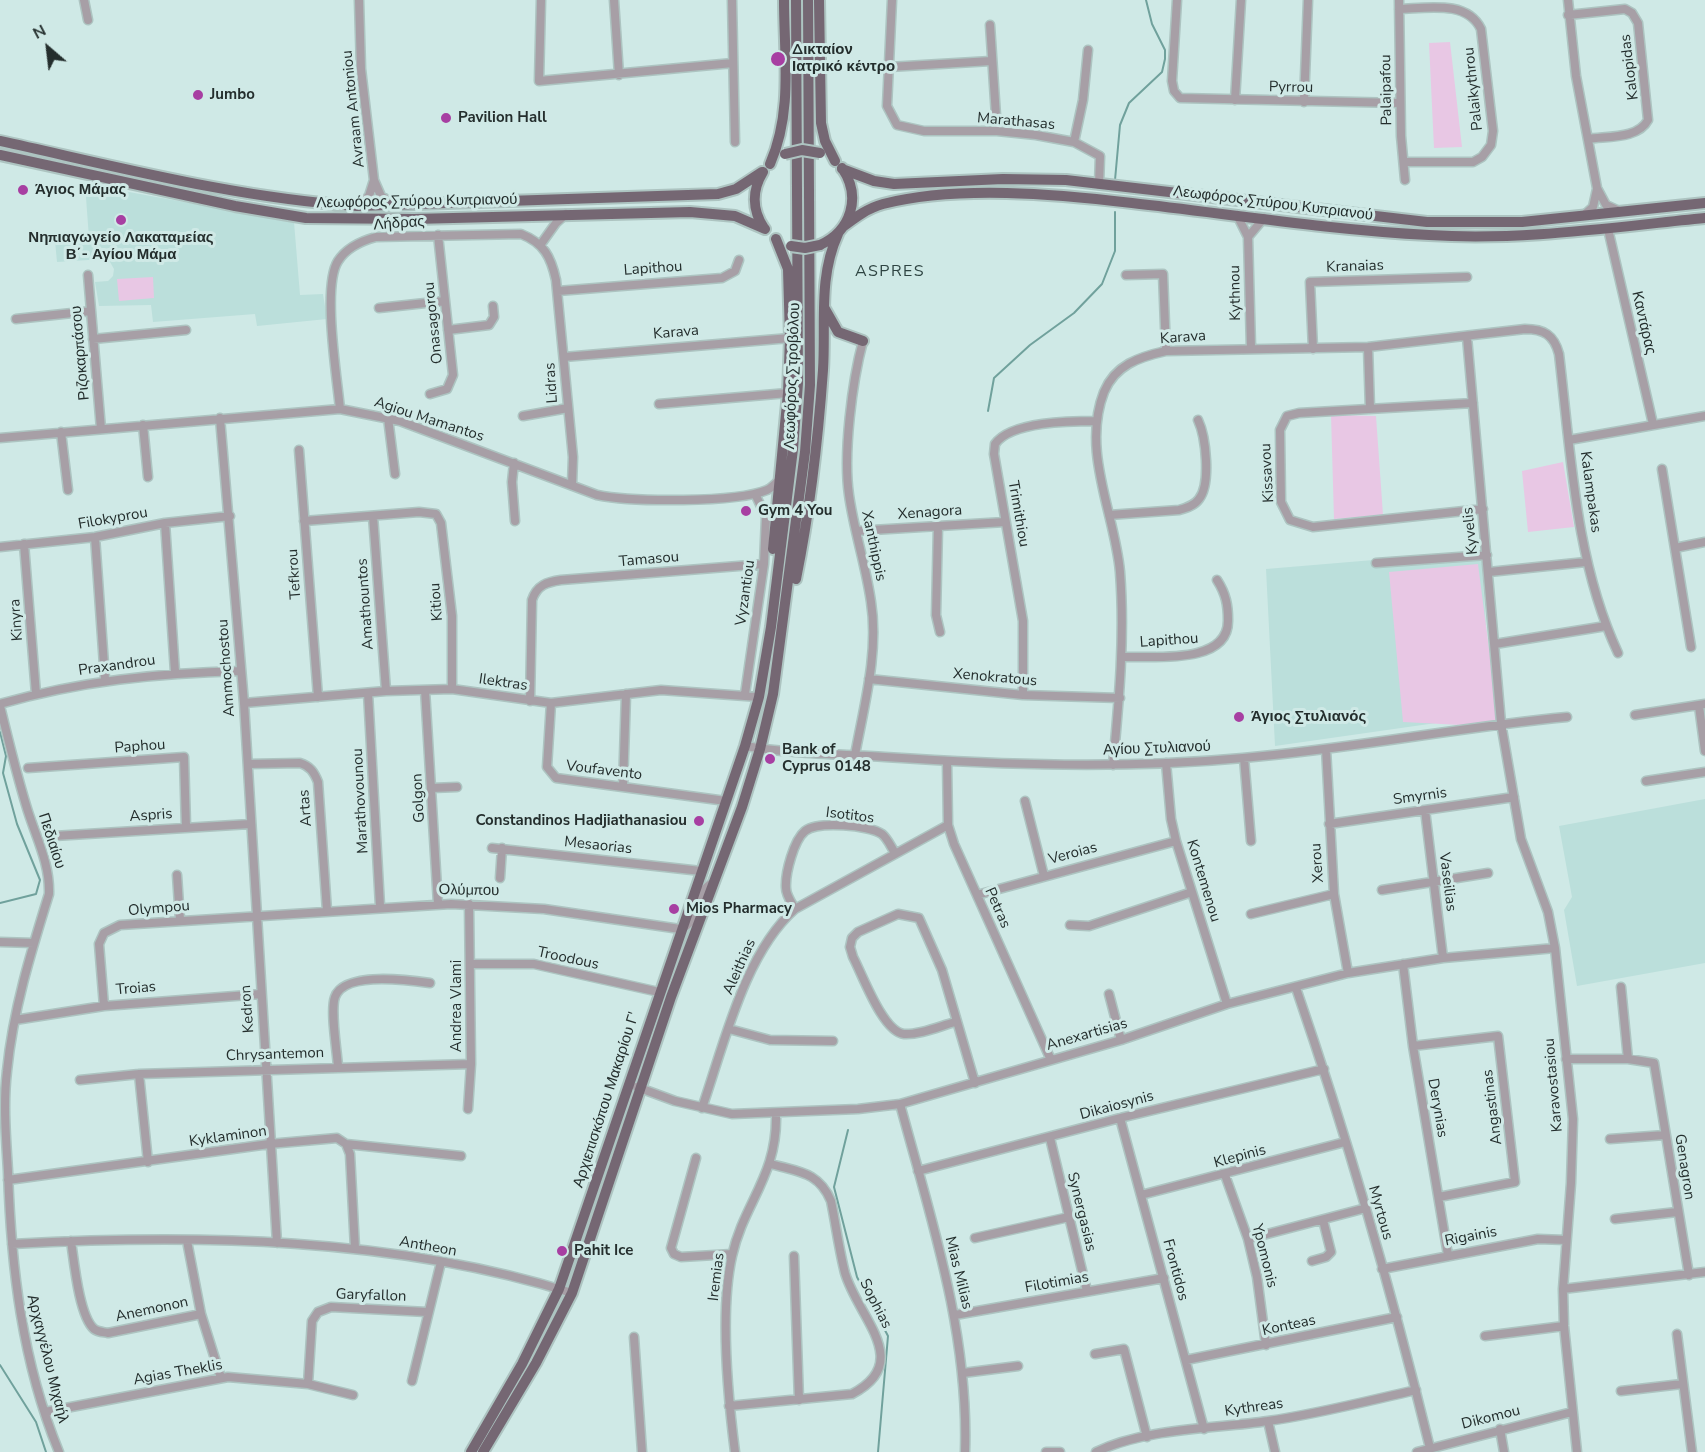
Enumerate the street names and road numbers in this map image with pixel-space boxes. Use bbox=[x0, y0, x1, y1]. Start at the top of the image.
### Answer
street label: Kalopidas bbox=[1617, 33, 1643, 101]
street label: Palaikythrou bbox=[1461, 46, 1487, 132]
street label: Avraam Antoniou bbox=[339, 49, 369, 169]
street label: Palaipafou bbox=[1377, 54, 1397, 126]
street label: Pyrrou bbox=[1269, 79, 1313, 97]
street label: Marathasas bbox=[976, 110, 1056, 134]
street label: Λεωφόρος Σπύρου Κυπριανού bbox=[1172, 183, 1374, 225]
street label: Λεωφόρος Σπύρου Κυπριανού bbox=[316, 191, 518, 213]
street label: Λήδρας bbox=[373, 213, 425, 235]
street label: Kranaias bbox=[1326, 257, 1384, 277]
street label: Lapithou bbox=[623, 258, 683, 280]
street label: Kythnou bbox=[1227, 265, 1245, 321]
street label: Onasagorou bbox=[421, 281, 447, 365]
street label: Καντάρας bbox=[1627, 289, 1659, 357]
street label: Λεωφόρος Στροβόλου bbox=[781, 302, 805, 450]
street label: Ριζοκαρπάσου bbox=[68, 305, 94, 401]
street label: Karava bbox=[652, 322, 700, 344]
street label: Karava bbox=[1159, 327, 1207, 349]
street label: Lidras bbox=[542, 362, 562, 404]
street label: Agiou Mamantos bbox=[372, 394, 486, 446]
street label: Kissavou bbox=[1257, 443, 1279, 503]
street label: Kalampakas bbox=[1575, 450, 1605, 534]
street label: Trimithiou bbox=[1003, 479, 1033, 549]
street label: Xenagora bbox=[897, 502, 963, 524]
street label: Filokyprou bbox=[77, 504, 149, 534]
street label: Kyvelis bbox=[1460, 506, 1482, 556]
street label: Xanthippis bbox=[857, 509, 889, 583]
street label: Tefkrou bbox=[284, 548, 306, 600]
street label: Tamasou bbox=[618, 548, 680, 572]
street label: Amathountos bbox=[354, 558, 378, 650]
street label: Vyzantiou bbox=[732, 559, 760, 627]
street label: Kitiou bbox=[427, 582, 447, 622]
street label: Kinyra bbox=[7, 598, 27, 642]
street label: Ammochostou bbox=[215, 619, 239, 717]
street label: Lapithou bbox=[1139, 630, 1199, 652]
street label: Praxandrou bbox=[77, 652, 157, 680]
street label: Xenokratous bbox=[952, 665, 1038, 691]
street label: Ilektras bbox=[477, 671, 529, 695]
street label: Paphou bbox=[114, 736, 166, 758]
street label: Αγίου Στυλιανού bbox=[1103, 738, 1211, 760]
street label: Marathovounou bbox=[349, 748, 373, 854]
street label: Voufavento bbox=[565, 757, 643, 785]
street label: Golgon bbox=[409, 773, 429, 823]
street label: Smyrnis bbox=[1392, 784, 1448, 810]
street label: Artas bbox=[296, 789, 316, 827]
street label: Isotitos bbox=[825, 804, 875, 828]
street label: Aspris bbox=[129, 806, 173, 826]
street label: Πεδιαίου bbox=[34, 811, 68, 871]
street label: Mesaorias bbox=[563, 833, 633, 859]
street label: Kontemenou bbox=[1182, 838, 1224, 924]
street label: Veroias bbox=[1047, 839, 1099, 869]
street label: Xerou bbox=[1308, 843, 1328, 883]
street label: Vaseilias bbox=[1434, 852, 1460, 912]
street label: Ολύμπου bbox=[438, 881, 500, 901]
street label: Petras bbox=[980, 885, 1014, 931]
street label: Olympou bbox=[127, 897, 191, 921]
street label: Aleithias bbox=[720, 936, 760, 998]
street label: Troodous bbox=[536, 944, 600, 974]
street label: Andrea Vlami bbox=[448, 960, 466, 1052]
street label: Troias bbox=[115, 978, 157, 1000]
street label: Kedron bbox=[237, 984, 259, 1034]
street label: Αρχιεπισκόπου Μακαρίου Γ' bbox=[570, 1010, 644, 1190]
street label: Anexartisias bbox=[1044, 1015, 1130, 1055]
street label: Karavostasiou bbox=[1541, 1037, 1567, 1133]
street label: Chrysantemon bbox=[225, 1044, 325, 1066]
street label: Angastinas bbox=[1479, 1068, 1507, 1146]
street label: Derynias bbox=[1423, 1077, 1451, 1139]
street label: Dikaiosynis bbox=[1078, 1087, 1156, 1125]
street label: Kyklaminon bbox=[188, 1123, 268, 1151]
street label: Genagron bbox=[1670, 1133, 1698, 1201]
street label: Klepinis bbox=[1212, 1141, 1268, 1173]
street label: Synergasias bbox=[1062, 1170, 1100, 1254]
street label: Myrtous bbox=[1364, 1184, 1396, 1242]
street label: Ypomonis bbox=[1247, 1222, 1281, 1290]
street label: Rigainis bbox=[1443, 1223, 1499, 1251]
street label: Antheon bbox=[398, 1233, 458, 1261]
street label: Mias Milias bbox=[940, 1235, 976, 1311]
street label: Frontidos bbox=[1158, 1237, 1192, 1303]
street label: Iremias bbox=[705, 1252, 729, 1302]
street label: Filotimias bbox=[1024, 1269, 1090, 1297]
street label: Sophias bbox=[855, 1276, 895, 1332]
street label: Garyfallon bbox=[335, 1286, 407, 1306]
street label: Αρχαγγέλου Μιχαήλ bbox=[22, 1293, 72, 1425]
street label: Anemonon bbox=[114, 1294, 190, 1326]
street label: Konteas bbox=[1261, 1312, 1317, 1340]
street label: Agias Theklis bbox=[132, 1356, 224, 1390]
street label: Kythreas bbox=[1224, 1395, 1284, 1421]
street label: Dikomou bbox=[1460, 1402, 1522, 1434]

